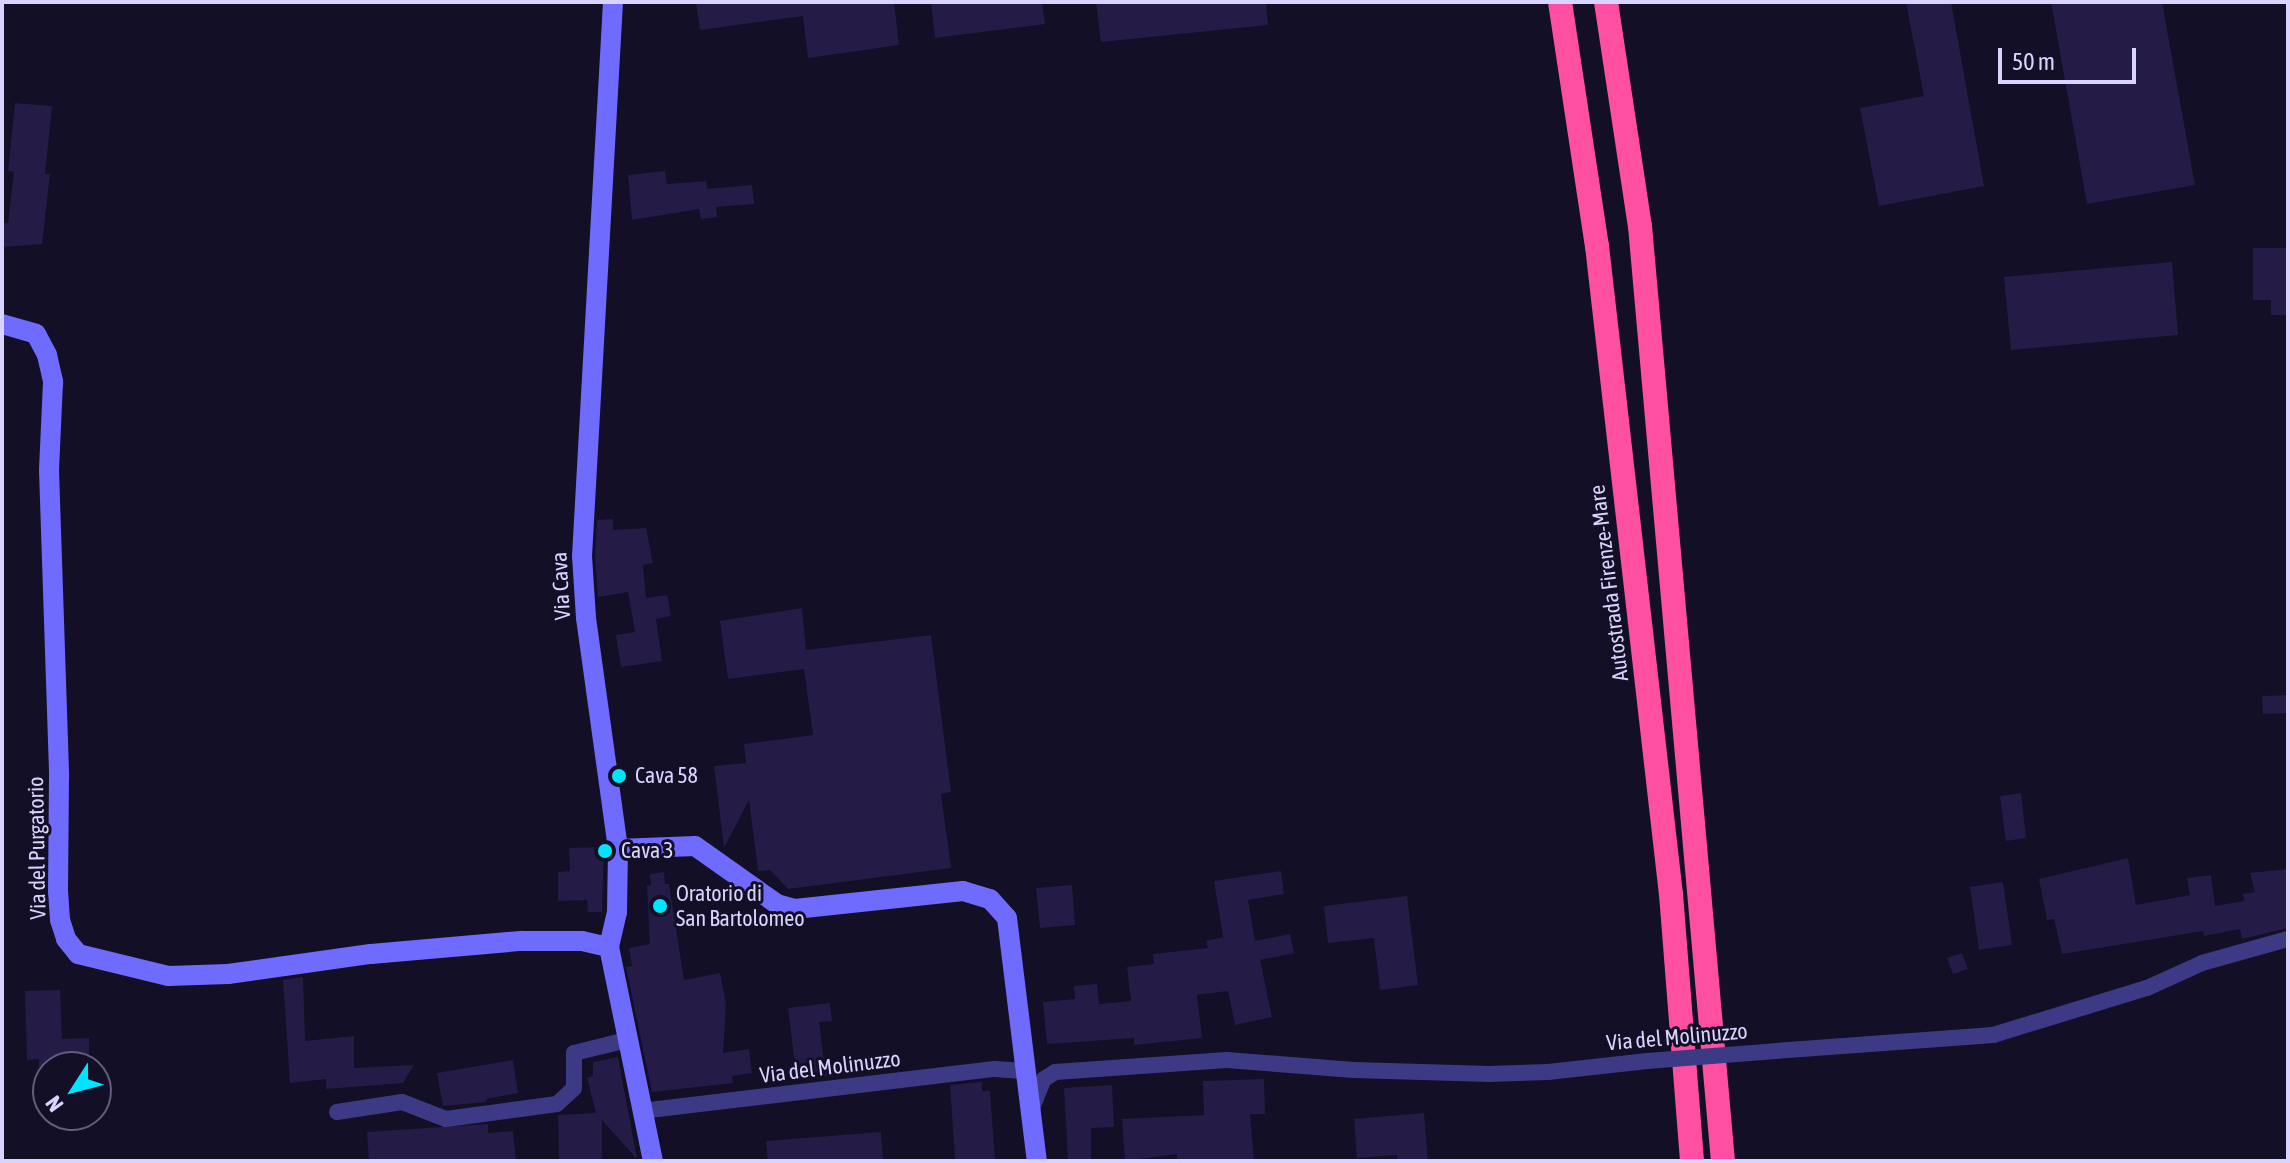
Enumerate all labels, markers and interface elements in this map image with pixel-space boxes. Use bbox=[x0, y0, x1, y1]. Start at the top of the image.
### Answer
scale bar bbox=[2002, 32, 2140, 82]
text: 50 m bbox=[2012, 48, 2055, 75]
street label: Autostrada Firenze-Mare bbox=[1584, 483, 1634, 683]
street label: Via Cava bbox=[546, 551, 576, 621]
place label: Cava 58 bbox=[635, 763, 698, 789]
marker: Cava 58 bbox=[610, 767, 628, 785]
street label: Via del Purgatorio bbox=[23, 776, 51, 920]
place label: Cava 3 bbox=[621, 838, 674, 864]
marker: Cava 3 bbox=[596, 842, 614, 860]
place label: Oratorio di San Bartolomeo bbox=[676, 880, 805, 932]
marker: Oratorio di San Bartolomeo bbox=[651, 897, 669, 915]
street label: Via del Molinuzzo bbox=[1605, 1018, 1749, 1056]
street label: Via del Molinuzzo bbox=[758, 1045, 902, 1089]
north arrow bbox=[32, 1051, 112, 1131]
text: N bbox=[40, 1091, 69, 1117]

